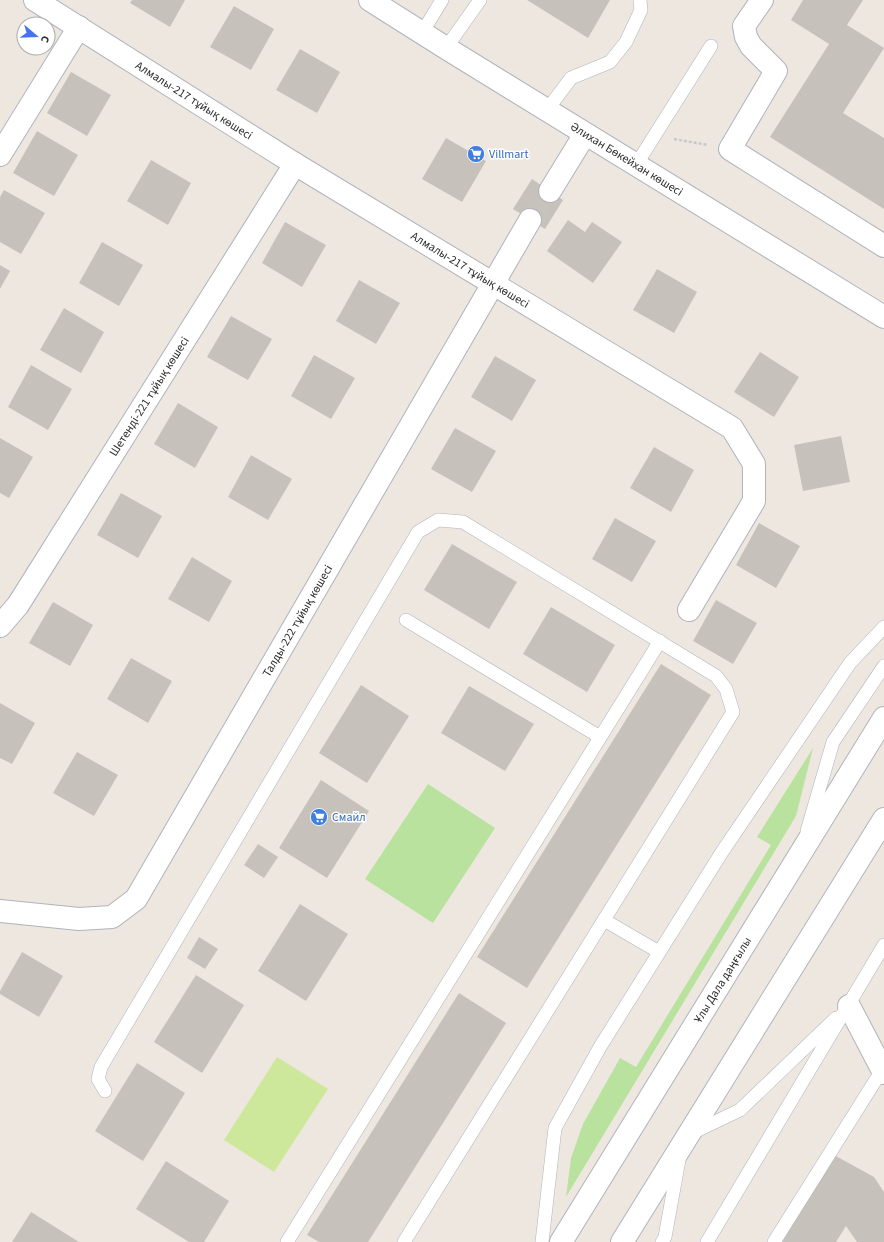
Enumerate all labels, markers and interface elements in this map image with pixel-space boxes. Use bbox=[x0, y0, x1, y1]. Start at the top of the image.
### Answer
north arrow bbox=[16, 16, 56, 56]
text: С bbox=[37, 34, 53, 45]
street label: Алмалы-217 тұйық көшесі bbox=[132, 57, 256, 144]
street label: Әлихан Бөкейхан көшесі bbox=[567, 118, 686, 201]
supermarket icon: Villmart bbox=[466, 144, 486, 164]
place label: Villmart bbox=[489, 146, 528, 163]
street label: Алмалы-217 тұйық көшесі bbox=[407, 228, 532, 313]
street label: Шетенді-221 тұйық көшесі bbox=[105, 334, 193, 460]
street label: Талды-222 тұйық көшесі bbox=[259, 562, 337, 680]
supermarket icon: Смайл bbox=[309, 807, 329, 827]
place label: Смайл bbox=[332, 809, 366, 826]
street label: Ұлы Дала даңғылы bbox=[689, 934, 756, 1027]

